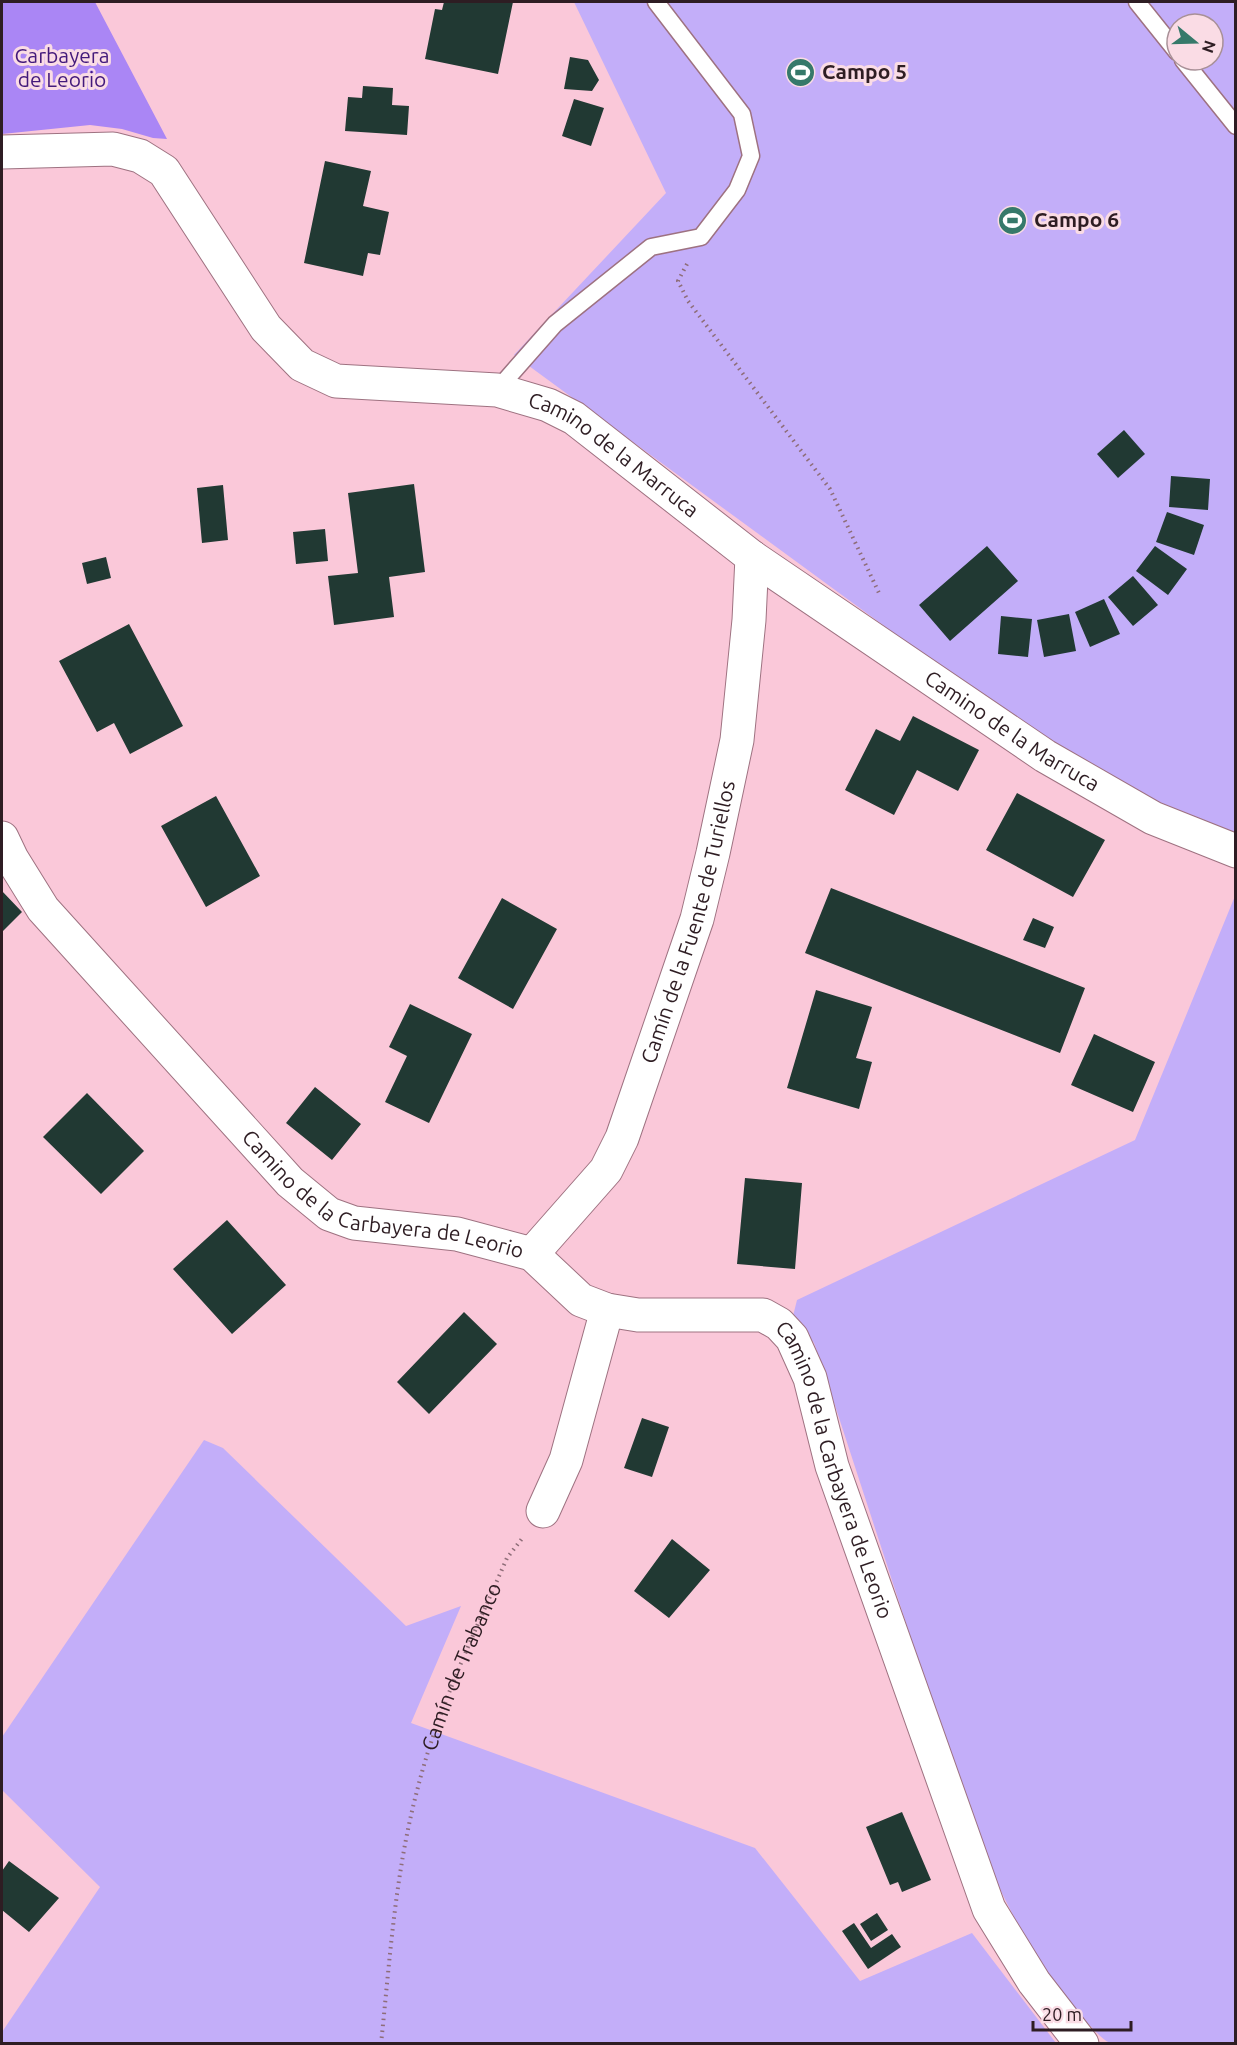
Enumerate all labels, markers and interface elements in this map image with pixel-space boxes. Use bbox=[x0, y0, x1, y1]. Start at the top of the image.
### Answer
north arrow bbox=[1165, 12, 1225, 72]
text: N bbox=[1199, 38, 1220, 55]
park label: Carbayera de Leorio bbox=[14, 43, 110, 91]
sports icon: Campo 5 bbox=[785, 56, 817, 88]
place label: Campo 5 bbox=[822, 59, 907, 83]
sports icon: Campo 6 bbox=[997, 204, 1029, 236]
place label: Campo 6 bbox=[1034, 207, 1119, 231]
street label: Camino de la Marruca bbox=[526, 387, 704, 522]
street label: Camino de la Marruca bbox=[921, 665, 1104, 796]
street label: Camín de la Fuente de Turiellos bbox=[635, 778, 739, 1066]
street label: Camino de la Carbayera de Leorio bbox=[238, 1125, 526, 1262]
street label: Camino de la Carbayera de Leorio bbox=[771, 1315, 898, 1622]
street label: Camín de Trabanco bbox=[416, 1579, 506, 1753]
scale bar bbox=[1033, 1994, 1130, 2032]
text: 20 m bbox=[1042, 2004, 1082, 2024]

